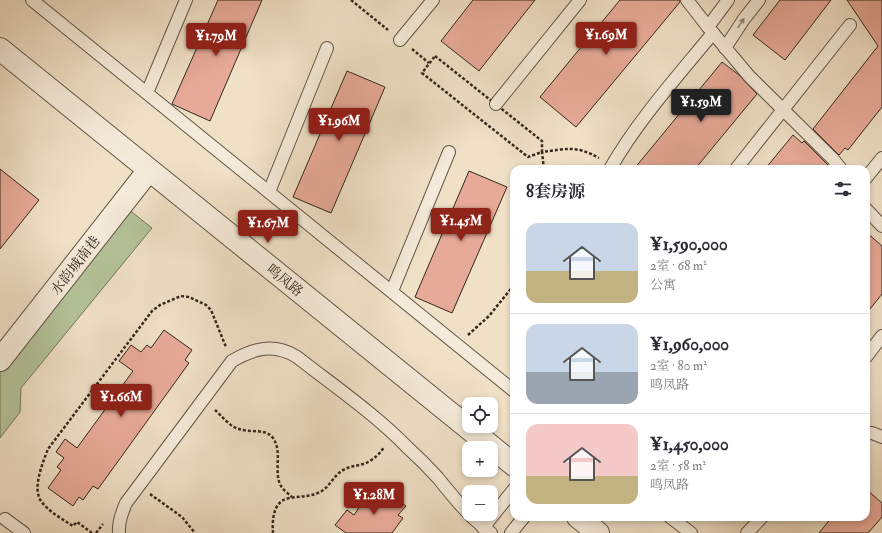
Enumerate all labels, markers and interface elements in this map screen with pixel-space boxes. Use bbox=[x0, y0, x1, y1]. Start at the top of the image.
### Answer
one-way arrow bbox=[737, 18, 745, 29]
pin: ¥1.69M bbox=[573, 22, 639, 56]
pin: ¥1.79M bbox=[183, 23, 249, 57]
text: ¥1.69M bbox=[585, 27, 627, 43]
text: ¥1.79M bbox=[195, 28, 237, 44]
pin: ¥1.59M bbox=[668, 89, 734, 123]
text: ¥1.59M bbox=[680, 94, 722, 110]
pin: ¥1.96M bbox=[306, 108, 372, 142]
text: ¥1.96M bbox=[318, 113, 360, 129]
icon: filters bbox=[832, 178, 854, 200]
text: 8套房源 bbox=[526, 181, 585, 202]
pin: ¥1.45M bbox=[428, 208, 494, 242]
pin: ¥1.67M bbox=[235, 210, 301, 244]
text: ¥1.45M bbox=[440, 213, 482, 229]
text: ¥1.67M bbox=[247, 215, 289, 231]
street label: 水韵城南巷 bbox=[47, 232, 104, 298]
text: ¥1,590,000 bbox=[650, 234, 728, 255]
icon: home bbox=[558, 239, 606, 287]
text: 2室 · 68 m² bbox=[650, 258, 707, 274]
street label: 鸣凤路 bbox=[263, 261, 306, 300]
text: 公寓 bbox=[650, 277, 676, 293]
text: ¥1,960,000 bbox=[650, 334, 729, 355]
icon: home bbox=[558, 340, 606, 388]
text: 2室 · 80 m² bbox=[650, 358, 707, 374]
text: 鸣凤路 bbox=[650, 377, 689, 393]
pin: ¥1.66M bbox=[88, 384, 154, 418]
text: ¥1.66M bbox=[100, 389, 142, 405]
map controls bbox=[462, 397, 498, 521]
button: locate bbox=[462, 397, 498, 433]
text: ¥1,450,000 bbox=[650, 434, 729, 455]
icon: home bbox=[558, 440, 606, 488]
button: + bbox=[462, 441, 498, 477]
text: 2室 · 58 m² bbox=[650, 458, 706, 474]
text: 鸣凤路 bbox=[650, 477, 689, 493]
pin: ¥1.28M bbox=[341, 482, 407, 516]
button: − bbox=[462, 485, 498, 521]
text: ¥1.28M bbox=[353, 487, 395, 503]

